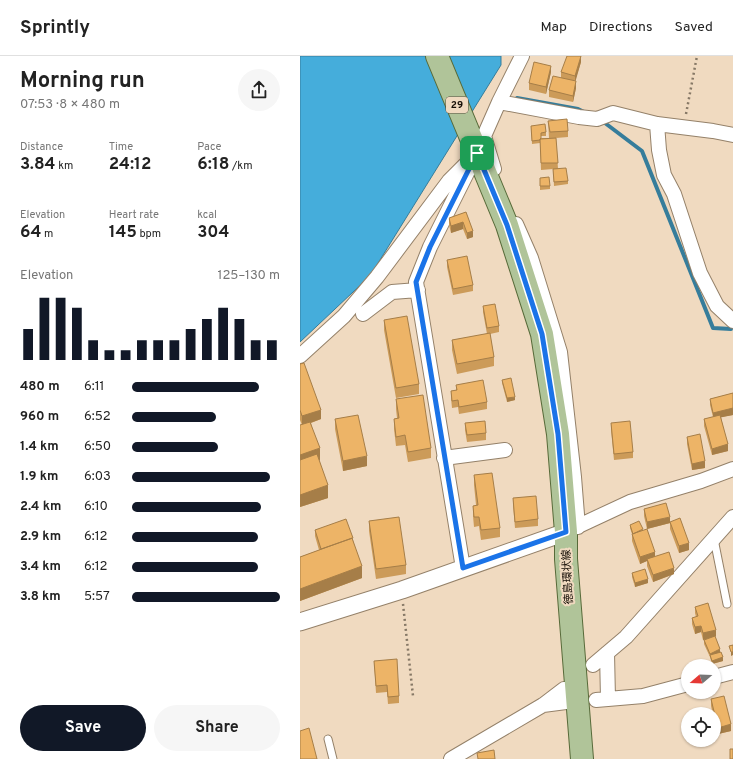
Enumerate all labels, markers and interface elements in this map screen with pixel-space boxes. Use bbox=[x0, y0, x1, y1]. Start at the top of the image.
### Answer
text: Sprintly bbox=[20, 16, 90, 40]
text: Map bbox=[541, 19, 567, 36]
text: Directions bbox=[589, 19, 653, 36]
text: Saved bbox=[675, 19, 713, 36]
text: Morning run bbox=[20, 68, 145, 95]
button: share bbox=[238, 69, 280, 111]
text: 07:53 · 8 × 480 m bbox=[20, 97, 120, 113]
road number: 29 bbox=[446, 97, 468, 113]
pin bbox=[460, 136, 494, 170]
text: Distance bbox=[20, 140, 63, 154]
text: Time bbox=[109, 140, 133, 154]
text: Pace bbox=[197, 140, 222, 154]
icon: arrive bbox=[466, 142, 488, 164]
text: 3.84 bbox=[20, 154, 56, 176]
text: 24:12 bbox=[109, 154, 151, 176]
text: 6:18 bbox=[197, 154, 229, 176]
text: km bbox=[56, 159, 73, 173]
text: /km bbox=[229, 159, 253, 173]
text: Elevation bbox=[20, 208, 65, 222]
text: Heart rate bbox=[109, 208, 159, 222]
text: kcal bbox=[197, 208, 217, 222]
text: 64 bbox=[20, 222, 41, 244]
text: 145 bbox=[109, 222, 137, 244]
text: 304 bbox=[197, 222, 229, 244]
text: m bbox=[41, 227, 53, 241]
text: bpm bbox=[137, 227, 161, 241]
text: Elevation bbox=[20, 268, 73, 284]
text: 125–130 m bbox=[218, 268, 280, 284]
text: 480 m bbox=[20, 379, 60, 395]
text: 6:11 bbox=[84, 379, 104, 395]
text: 960 m bbox=[20, 409, 59, 425]
text: 6:52 bbox=[84, 409, 111, 425]
text: 1.4 km bbox=[20, 439, 59, 455]
text: 6:50 bbox=[84, 439, 111, 455]
text: 1.9 km bbox=[20, 469, 58, 485]
text: 6:03 bbox=[84, 469, 111, 485]
text: 2.4 km bbox=[20, 499, 61, 515]
text: 6:10 bbox=[84, 499, 108, 515]
text: 2.9 km bbox=[20, 529, 61, 545]
text: 6:12 bbox=[84, 529, 108, 545]
street label: 徳島環状線 bbox=[560, 549, 576, 605]
text: 3.4 km bbox=[20, 559, 61, 575]
text: 6:12 bbox=[84, 559, 108, 575]
text: 3.8 km bbox=[20, 589, 61, 605]
text: 5:57 bbox=[84, 589, 110, 605]
north arrow bbox=[681, 659, 721, 699]
map controls bbox=[681, 659, 721, 747]
button: Save bbox=[20, 705, 146, 751]
button: Share bbox=[154, 705, 280, 751]
button: locate bbox=[681, 707, 721, 747]

